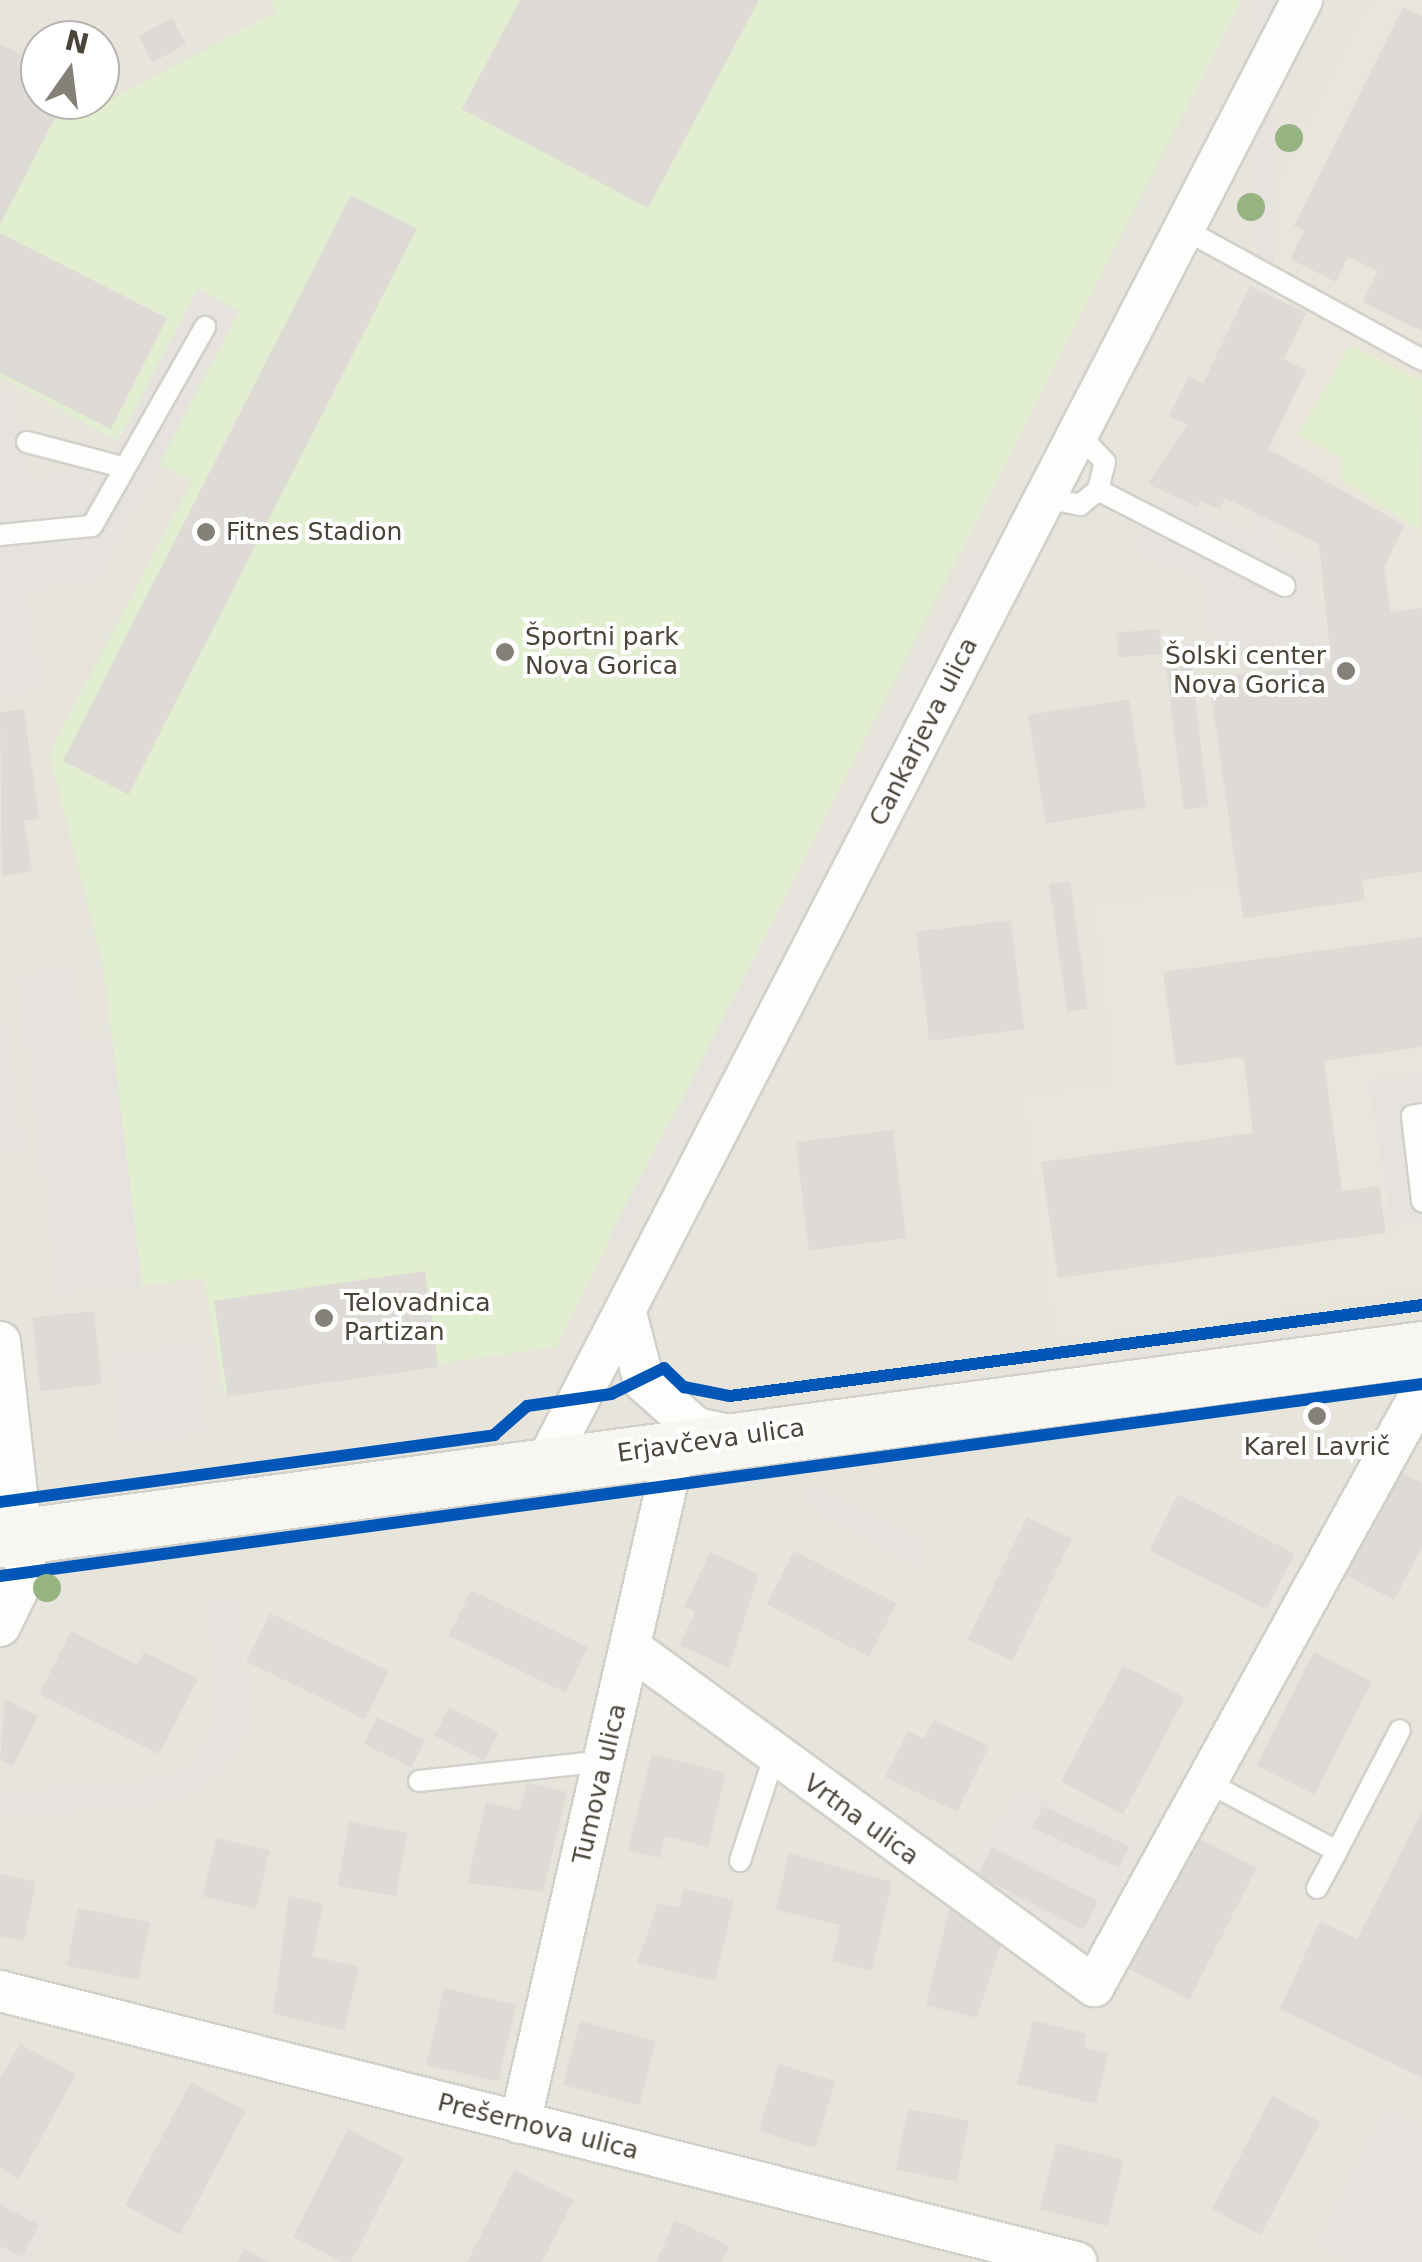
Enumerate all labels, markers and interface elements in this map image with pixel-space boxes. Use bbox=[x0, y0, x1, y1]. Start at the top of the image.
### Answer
north arrow bbox=[20, 20, 120, 120]
text: N bbox=[62, 24, 92, 61]
place label: Fitnes Stadion bbox=[226, 517, 402, 547]
marker: Fitnes Stadion bbox=[195, 521, 217, 543]
place label: Športni park Nova Gorica bbox=[525, 623, 679, 682]
street label: Cankarjeva ulica bbox=[864, 633, 984, 831]
marker: Športni park Nova Gorica bbox=[494, 641, 516, 663]
place label: Šolski center Nova Gorica bbox=[1165, 642, 1326, 701]
marker: Šolski center Nova Gorica bbox=[1335, 660, 1357, 682]
place label: Telovadnica Partizan bbox=[344, 1289, 490, 1348]
marker: Telovadnica Partizan bbox=[313, 1307, 335, 1329]
marker: Karel Lavrič bbox=[1306, 1405, 1328, 1427]
street label: Erjavčeva ulica bbox=[615, 1413, 807, 1469]
place label: Karel Lavrič bbox=[1244, 1432, 1390, 1462]
street label: Tumova ulica bbox=[567, 1701, 633, 1867]
street label: Vrtna ulica bbox=[798, 1768, 924, 1872]
street label: Prešernova ulica bbox=[434, 2088, 642, 2166]

